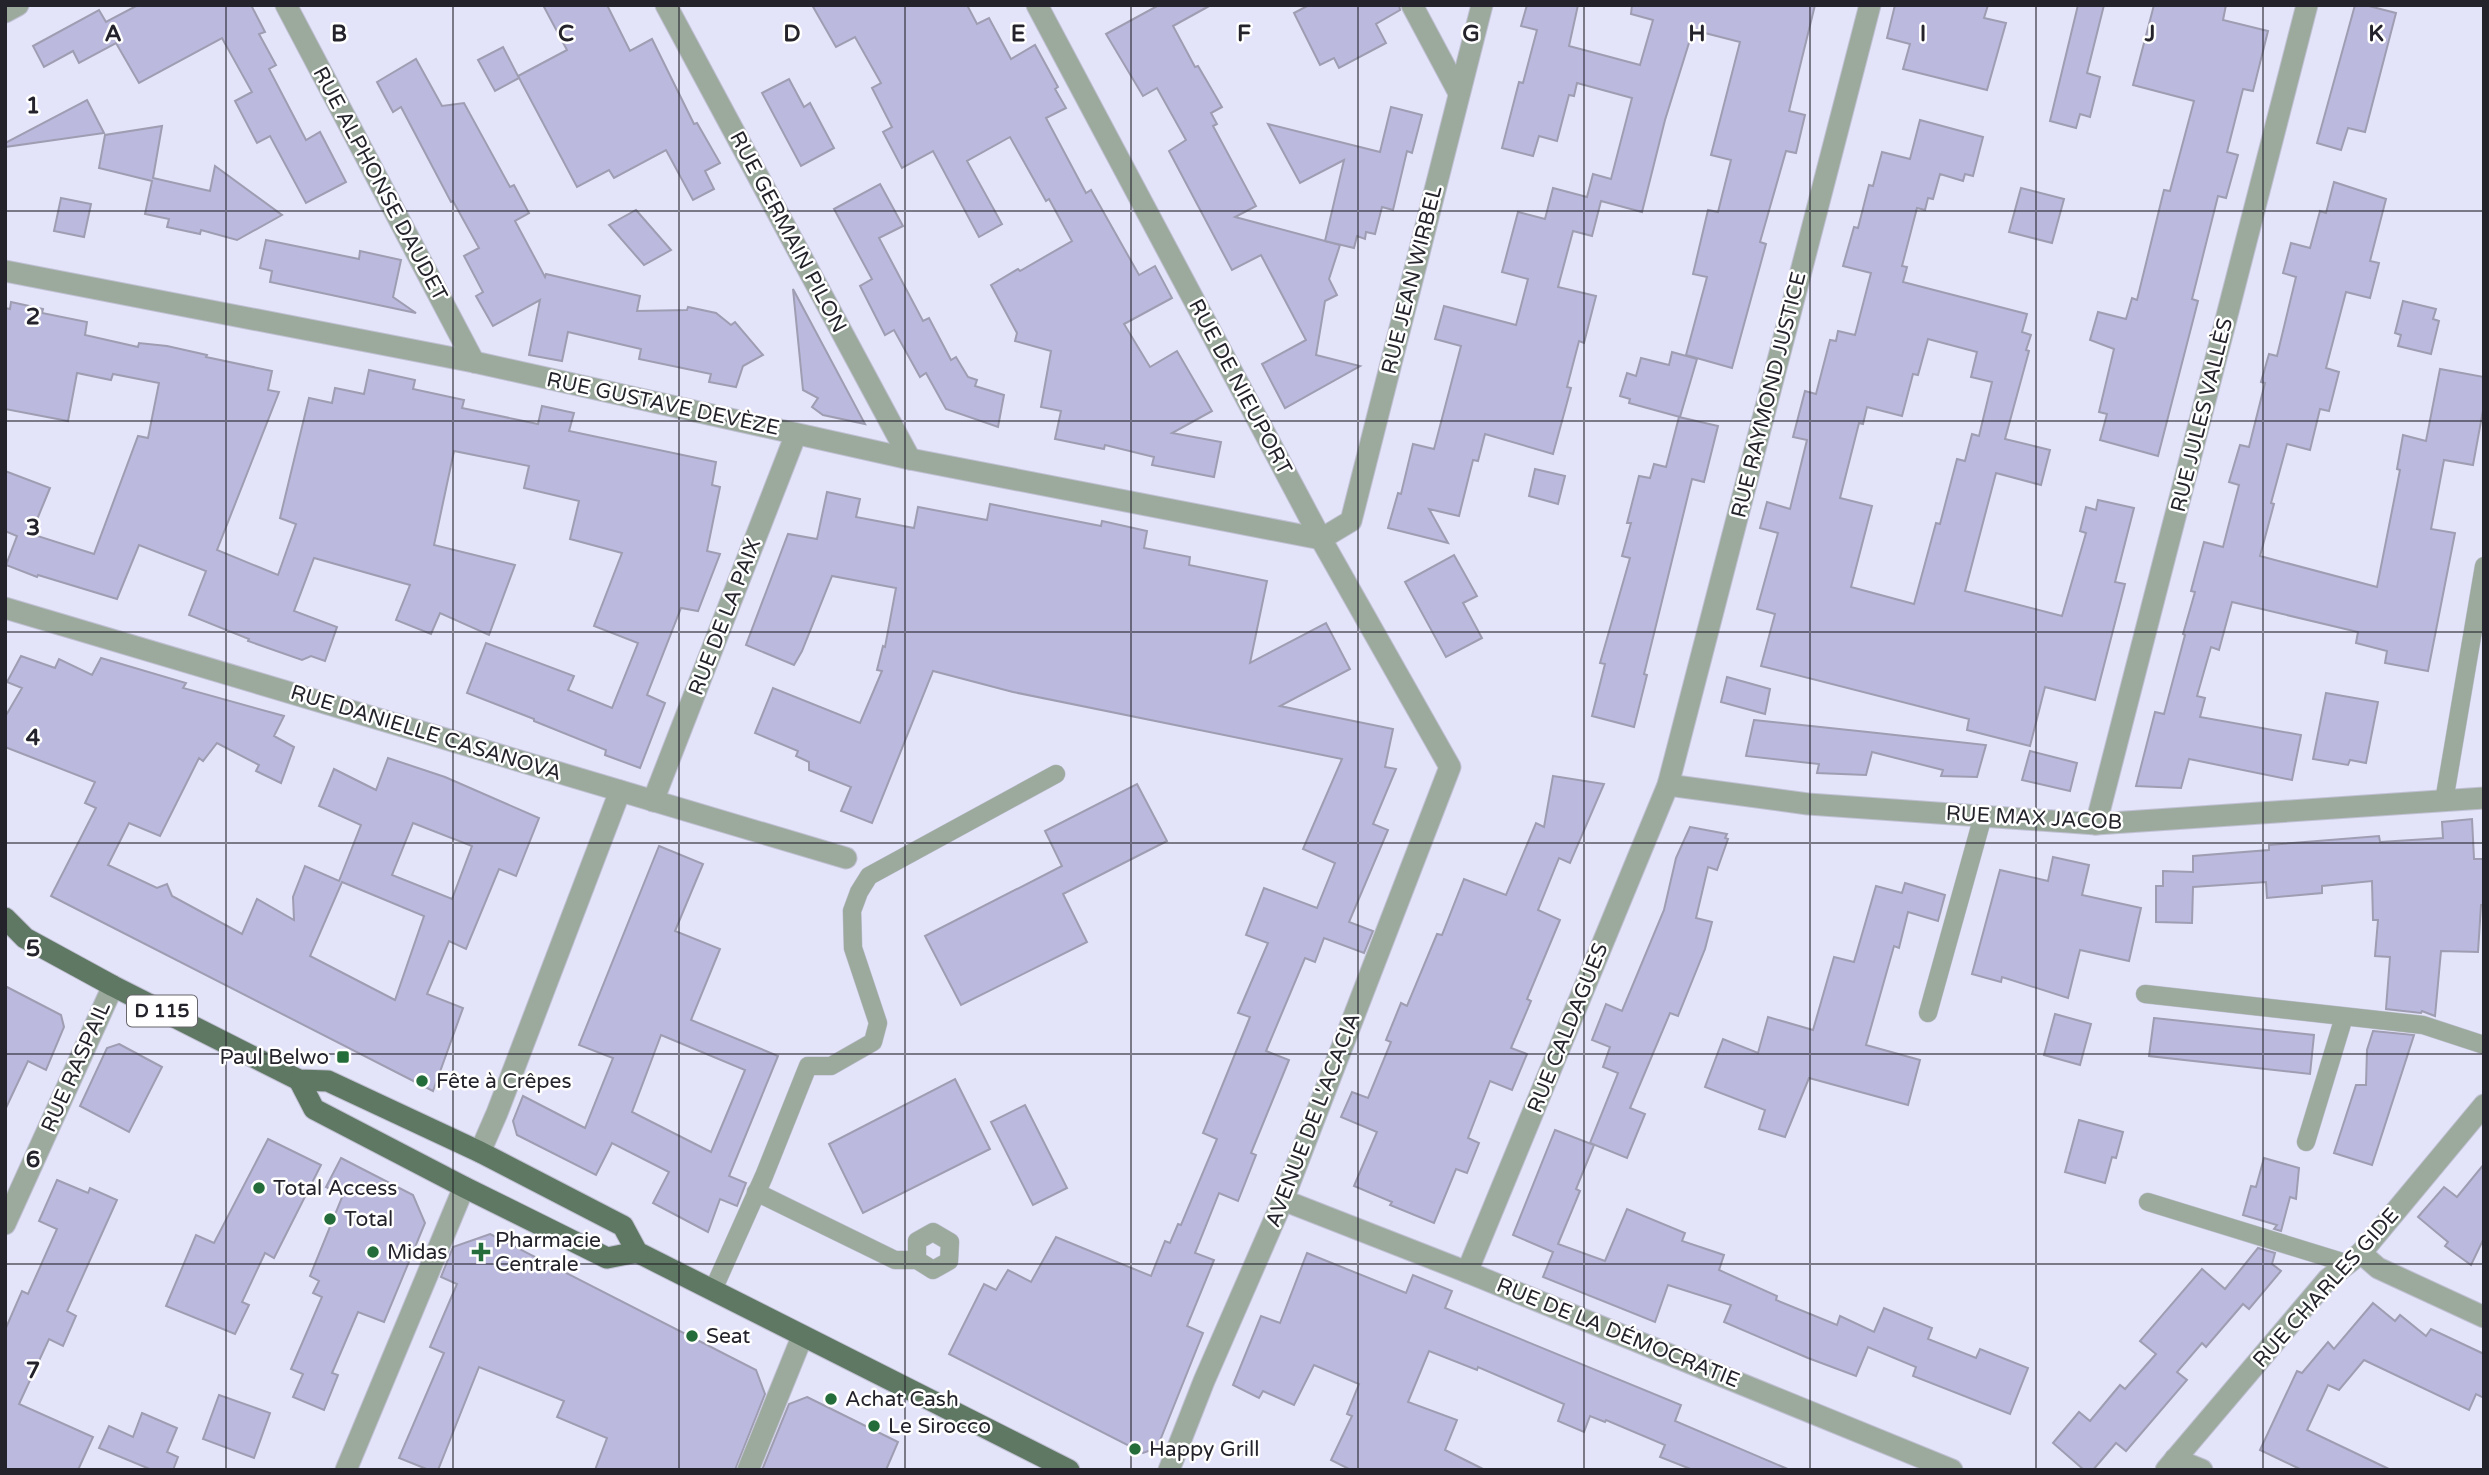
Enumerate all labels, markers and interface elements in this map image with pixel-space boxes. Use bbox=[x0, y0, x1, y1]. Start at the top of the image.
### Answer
text: A bbox=[104, 20, 122, 48]
text: B bbox=[331, 20, 347, 48]
text: C bbox=[558, 20, 574, 48]
text: D bbox=[783, 20, 801, 48]
text: E bbox=[1011, 20, 1025, 48]
text: F bbox=[1237, 20, 1251, 48]
text: G bbox=[1462, 20, 1480, 48]
text: H bbox=[1688, 20, 1706, 48]
text: I bbox=[1920, 20, 1926, 48]
text: J bbox=[2144, 20, 2155, 48]
text: K bbox=[2368, 20, 2384, 48]
street label: RUE ALPHONSE DAUDET bbox=[308, 63, 453, 306]
text: 1 bbox=[26, 92, 40, 120]
street label: RUE GERMAIN PILON bbox=[724, 127, 852, 337]
street label: RUE JEAN WIRBEL bbox=[1377, 183, 1447, 377]
street label: RUE RAYMOND JUSTICE bbox=[1726, 269, 1812, 521]
street label: RUE DE NIEUPORT bbox=[1183, 295, 1297, 479]
text: 2 bbox=[26, 303, 40, 331]
street label: RUE JULES VALLÈS bbox=[2166, 315, 2238, 515]
street label: RUE GUSTAVE DEVÈZE bbox=[544, 367, 782, 441]
text: 3 bbox=[26, 514, 40, 542]
street label: RUE DE LA PAIX bbox=[684, 535, 766, 699]
street label: RUE DANIELLE CASANOVA bbox=[288, 680, 564, 786]
text: 4 bbox=[26, 724, 41, 752]
street label: RUE MAX JACOB bbox=[1945, 801, 2123, 835]
text: 5 bbox=[26, 935, 40, 963]
street label: RUE CALDAGUES bbox=[1522, 939, 1614, 1117]
road number: D 115 bbox=[127, 995, 197, 1026]
street label: RUE RASPAIL bbox=[36, 998, 116, 1136]
street label: AVENUE DE L'ACACIA bbox=[1261, 1009, 1365, 1231]
place label: Paul Belwo bbox=[219, 1045, 329, 1070]
marker: Paul Belwo bbox=[335, 1049, 351, 1065]
place label: Fête à Crêpes bbox=[436, 1069, 572, 1094]
marker: Fête à Crêpes bbox=[414, 1073, 430, 1089]
text: 6 bbox=[26, 1146, 40, 1174]
place label: Total Access bbox=[273, 1176, 397, 1201]
marker: Total Access bbox=[251, 1180, 267, 1196]
street label: RUE CHARLES GIDE bbox=[2248, 1203, 2404, 1373]
place label: Total bbox=[344, 1207, 393, 1232]
marker: Total bbox=[322, 1211, 338, 1227]
place label: Pharmacie Centrale bbox=[495, 1228, 601, 1277]
place label: Midas bbox=[387, 1240, 447, 1265]
marker: Midas bbox=[365, 1244, 381, 1260]
marker: Pharmacie Centrale bbox=[473, 1244, 489, 1260]
street label: RUE DE LA DÉMOCRATIE bbox=[1493, 1273, 1743, 1393]
place label: Seat bbox=[706, 1324, 750, 1349]
marker: Seat bbox=[684, 1328, 700, 1344]
text: 7 bbox=[26, 1357, 40, 1385]
place label: Achat Cash bbox=[845, 1387, 959, 1412]
marker: Achat Cash bbox=[823, 1391, 839, 1407]
place label: Le Sirocco bbox=[888, 1414, 991, 1439]
marker: Le Sirocco bbox=[866, 1418, 882, 1434]
place label: Happy Grill bbox=[1149, 1437, 1259, 1462]
marker: Happy Grill bbox=[1127, 1441, 1143, 1457]

